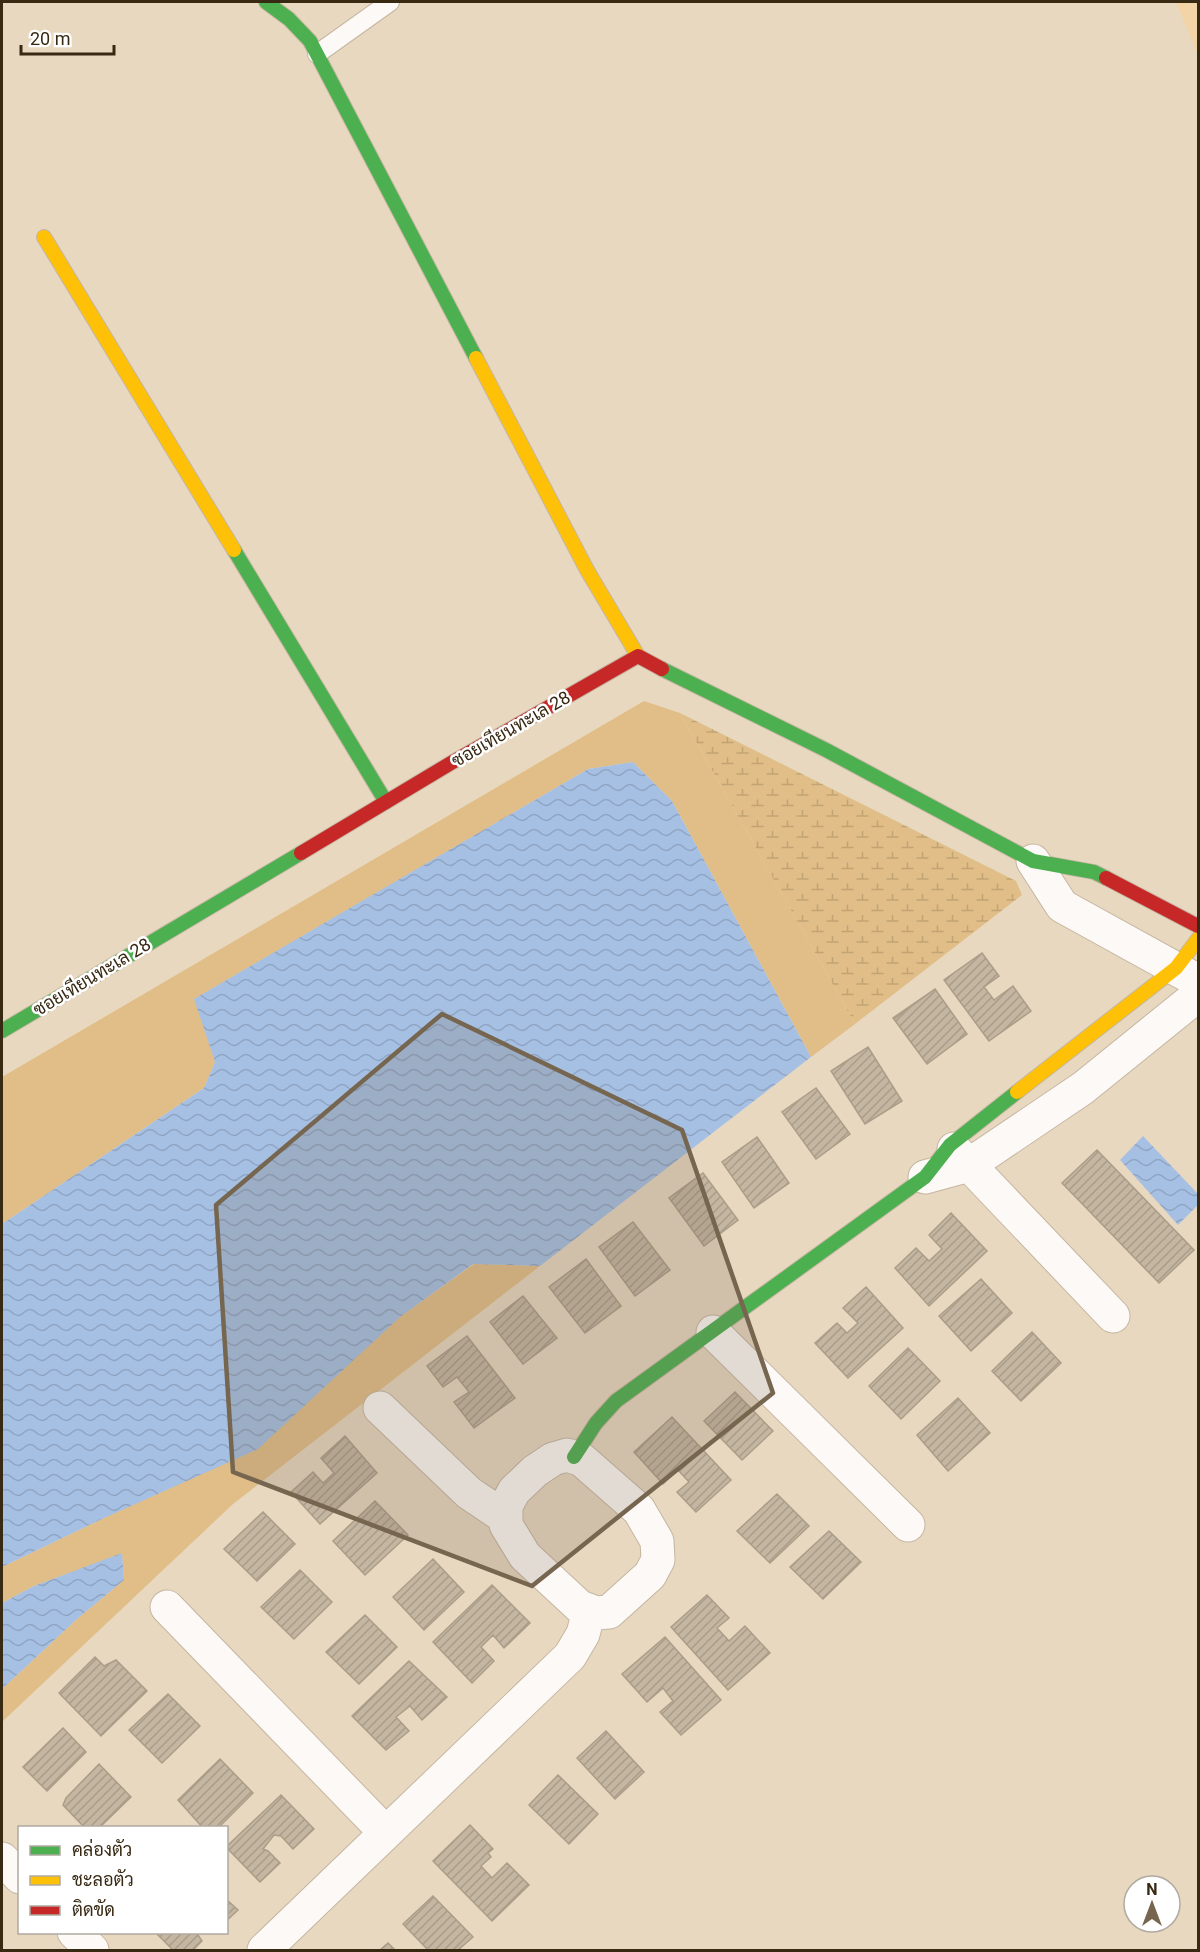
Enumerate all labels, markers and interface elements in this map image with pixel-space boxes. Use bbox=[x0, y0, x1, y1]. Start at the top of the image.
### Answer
scale bar bbox=[21, 18, 114, 56]
text: 20 m bbox=[30, 28, 70, 49]
street label: ซอยเทียนทะเล 28 bbox=[447, 684, 574, 771]
street label: ซอยเทียนทะเล 28 bbox=[28, 932, 154, 1020]
legend bbox=[18, 1826, 228, 1934]
text: คล่องตัว bbox=[72, 1838, 132, 1860]
text: ชะลอตัว bbox=[72, 1869, 134, 1890]
north arrow bbox=[1122, 1874, 1182, 1934]
text: N bbox=[1146, 1880, 1158, 1899]
text: ติดขัด bbox=[72, 1899, 115, 1920]

